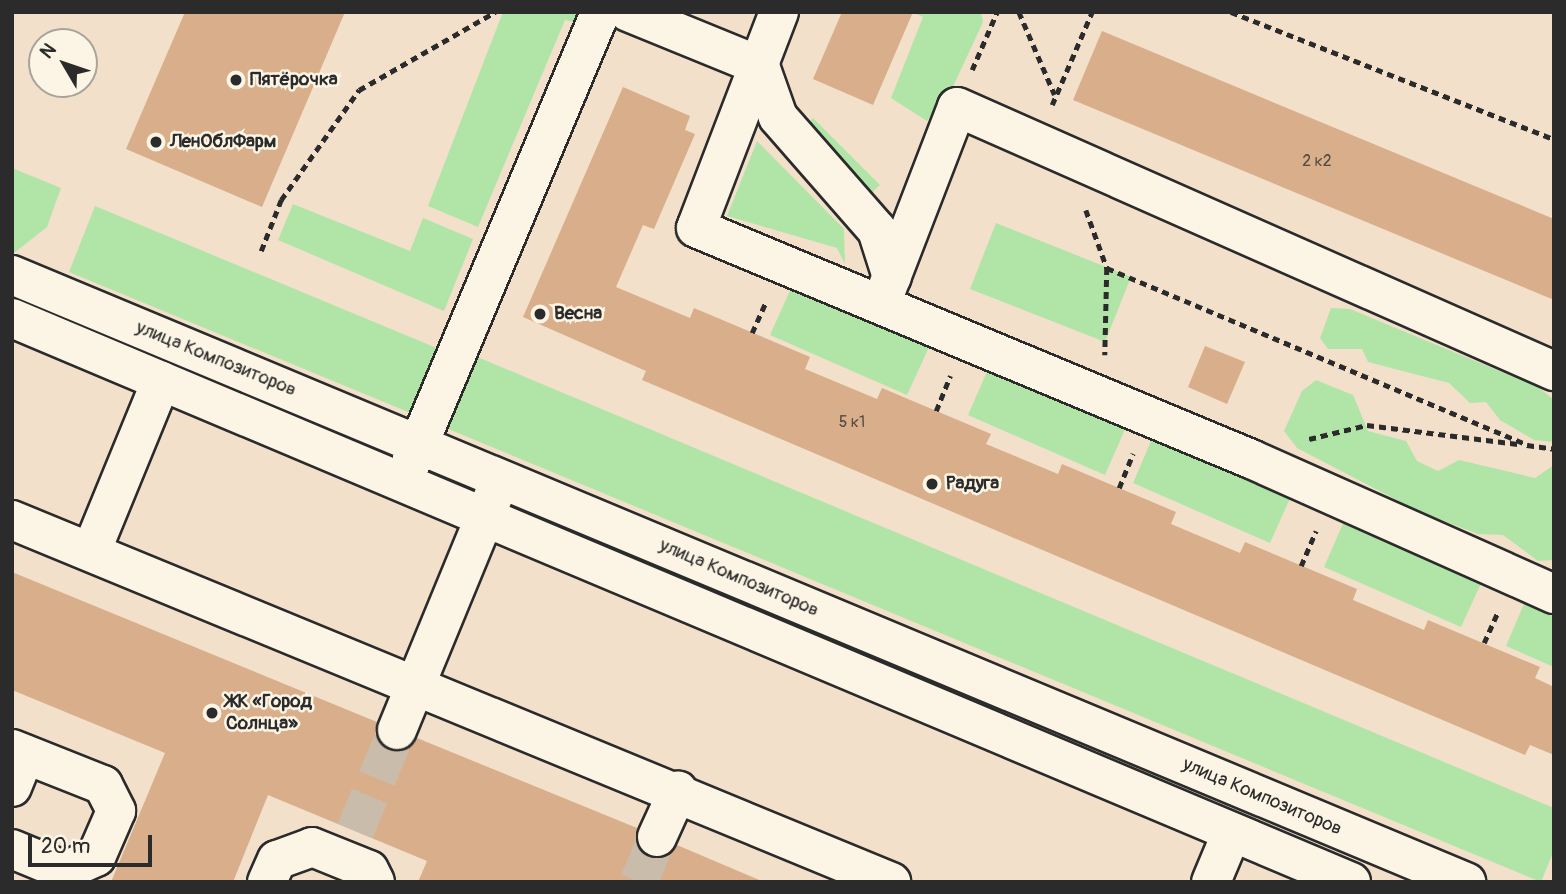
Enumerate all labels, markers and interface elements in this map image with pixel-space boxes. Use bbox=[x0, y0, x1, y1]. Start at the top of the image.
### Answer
north arrow bbox=[28, 28, 98, 98]
text: N bbox=[35, 39, 62, 64]
place label: Пятёрочка bbox=[250, 69, 338, 91]
marker: Пятёрочка bbox=[228, 72, 244, 88]
place label: ЛенОблФарм bbox=[170, 131, 276, 153]
marker: ЛенОблФарм bbox=[148, 134, 164, 150]
house number: 2 к2 bbox=[1302, 151, 1332, 171]
place label: Весна bbox=[554, 303, 602, 325]
marker: Весна bbox=[532, 306, 548, 322]
street label: улица Композиторов bbox=[133, 316, 299, 402]
house number: 5 к1 bbox=[839, 412, 865, 432]
place label: Радуга bbox=[946, 473, 999, 495]
marker: Радуга bbox=[924, 476, 940, 492]
street label: улица Композиторов bbox=[656, 534, 822, 622]
place label: ЖК «Город Солнца» bbox=[226, 691, 312, 735]
marker: ЖК «Город Солнца» bbox=[204, 705, 220, 721]
street label: улица Композиторов bbox=[1179, 753, 1345, 841]
scale bar bbox=[32, 820, 156, 864]
text: 20 m bbox=[41, 833, 90, 860]

